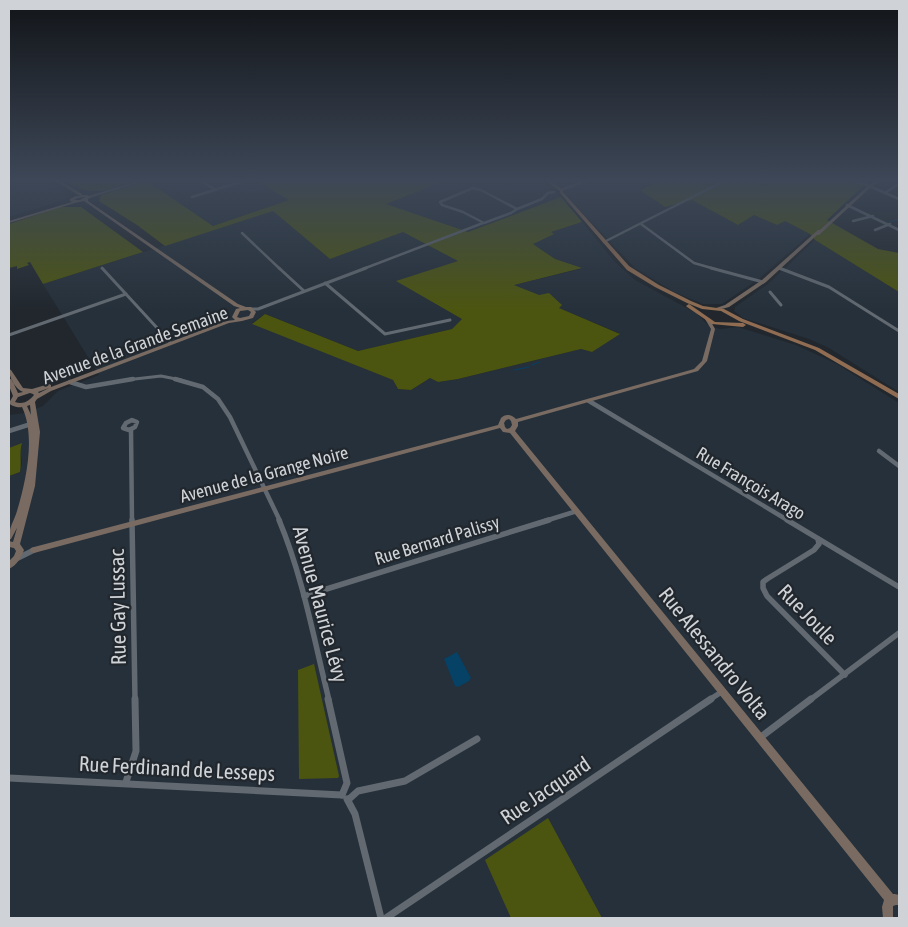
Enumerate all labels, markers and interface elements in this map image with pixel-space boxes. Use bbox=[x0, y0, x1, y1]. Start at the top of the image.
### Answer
street label: Avenue de la Grande Semaine bbox=[39, 302, 231, 388]
street label: Avenue de la Grange Noire bbox=[178, 441, 350, 507]
street label: Rue François Arago bbox=[693, 442, 809, 524]
street label: Rue Bernard Palissy bbox=[372, 511, 502, 569]
street label: Avenue Maurice Lévy bbox=[289, 523, 354, 685]
street label: Rue Gay Lussac bbox=[104, 549, 130, 665]
street label: Rue Joule bbox=[773, 579, 843, 649]
street label: Rue Alessandro Volta bbox=[654, 582, 776, 724]
street label: Rue Ferdinand de Lesseps bbox=[78, 751, 276, 785]
street label: Rue Jacquard bbox=[495, 751, 595, 829]

